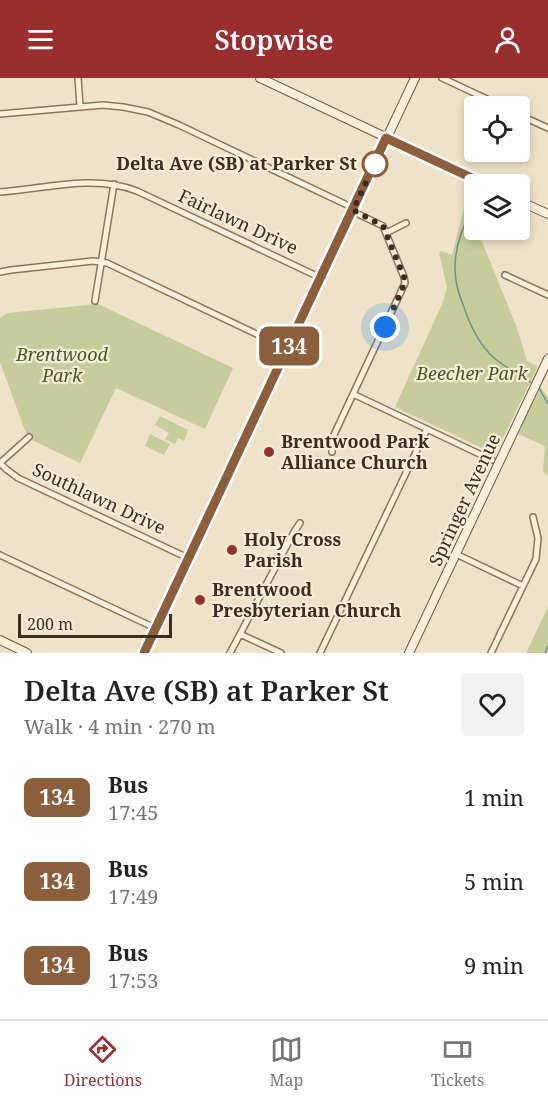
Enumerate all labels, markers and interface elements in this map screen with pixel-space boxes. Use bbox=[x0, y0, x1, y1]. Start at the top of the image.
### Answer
text: Stopwise bbox=[214, 21, 334, 58]
icon: menu bbox=[24, 23, 57, 56]
icon: person bbox=[491, 23, 524, 56]
map controls bbox=[464, 96, 530, 240]
button: locate bbox=[464, 96, 530, 162]
place label: Delta Ave (SB) at Parker St bbox=[116, 151, 357, 175]
marker: Delta Ave (SB) at Parker St bbox=[362, 151, 388, 177]
button: layers bbox=[464, 174, 530, 240]
street label: Fairlawn Drive bbox=[175, 183, 302, 259]
your location bbox=[370, 312, 400, 342]
line badge: 134 bbox=[254, 326, 324, 366]
text: 134 bbox=[271, 332, 307, 360]
park label: Brentwood Park bbox=[15, 342, 109, 387]
park label: Beecher Park bbox=[415, 361, 528, 385]
place label: Brentwood Park Alliance Church bbox=[281, 429, 430, 474]
street label: Springer Avenue bbox=[423, 429, 505, 570]
marker: Brentwood Park Alliance Church bbox=[262, 445, 276, 459]
street label: Southlawn Drive bbox=[29, 457, 170, 539]
place label: Holy Cross Parish bbox=[244, 527, 341, 572]
marker: Holy Cross Parish bbox=[225, 543, 239, 557]
place label: Brentwood Presbyterian Church bbox=[212, 577, 401, 622]
marker: Brentwood Presbyterian Church bbox=[193, 593, 207, 607]
scale bar bbox=[18, 611, 172, 638]
text: 200 m bbox=[27, 613, 73, 635]
text: Delta Ave (SB) at Parker St bbox=[24, 671, 389, 709]
button: heart bbox=[461, 673, 524, 736]
text: Walk · 4 min · 270 m bbox=[24, 713, 216, 740]
text: Bus bbox=[108, 769, 148, 799]
text: 1 min bbox=[464, 782, 524, 812]
text: 134 bbox=[39, 783, 75, 811]
text: 17:45 bbox=[108, 799, 158, 826]
text: Bus bbox=[108, 853, 148, 883]
text: 5 min bbox=[464, 866, 524, 896]
text: 134 bbox=[39, 867, 75, 895]
text: 17:49 bbox=[108, 883, 158, 910]
text: Bus bbox=[108, 937, 148, 967]
text: 9 min bbox=[464, 950, 524, 980]
text: 134 bbox=[39, 951, 75, 979]
text: 17:53 bbox=[108, 967, 158, 994]
tab: Directions bbox=[64, 1033, 142, 1091]
tab: Map bbox=[270, 1033, 303, 1091]
tab: Tickets bbox=[431, 1033, 484, 1091]

